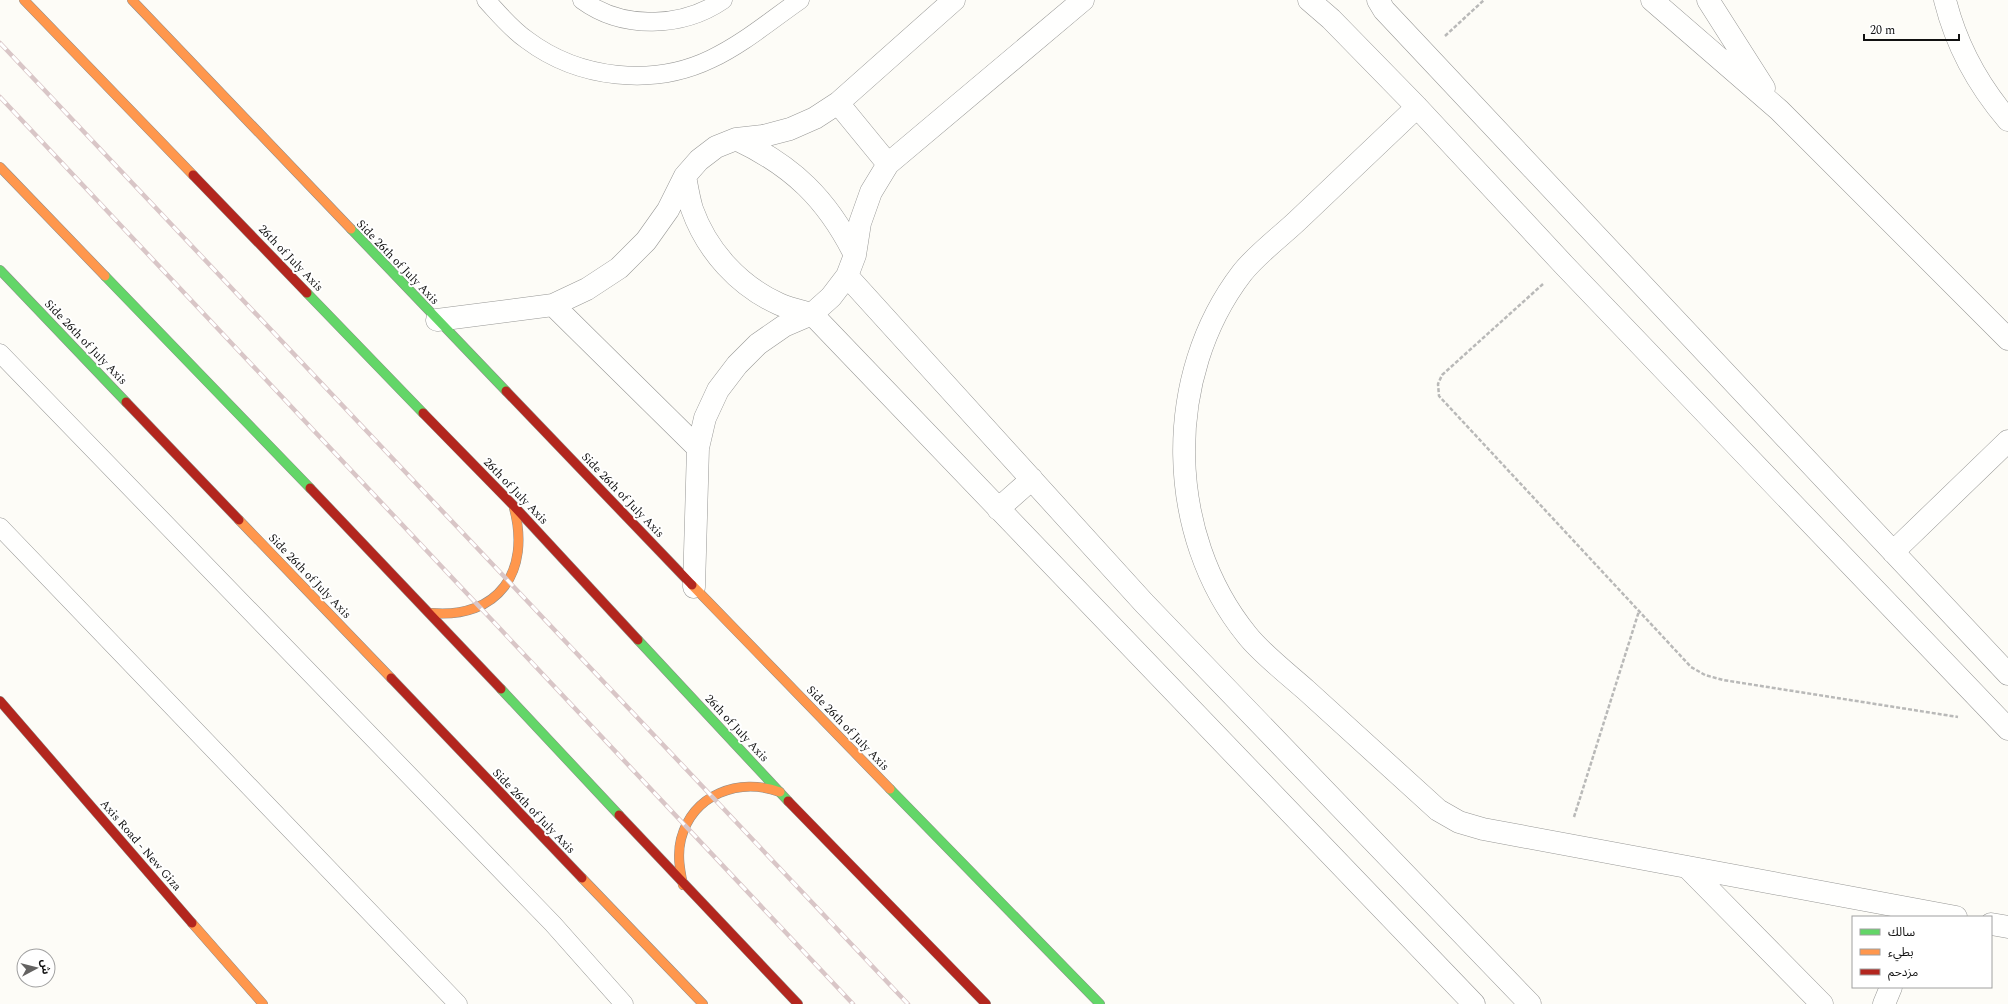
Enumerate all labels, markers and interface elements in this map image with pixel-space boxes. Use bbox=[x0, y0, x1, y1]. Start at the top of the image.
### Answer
scale bar bbox=[1864, 16, 1959, 42]
text: 20 m bbox=[1870, 21, 1895, 40]
street label: Side 26th of July Axis bbox=[352, 215, 444, 309]
street label: 26th of July Axis bbox=[254, 220, 328, 296]
street label: Side 26th of July Axis bbox=[40, 295, 132, 389]
street label: Side 26th of July Axis bbox=[577, 448, 669, 542]
street label: 26th of July Axis bbox=[479, 453, 553, 529]
street label: Side 26th of July Axis bbox=[264, 529, 356, 623]
street label: Side 26th of July Axis bbox=[802, 681, 894, 775]
street label: 26th of July Axis bbox=[700, 690, 773, 767]
street label: Side 26th of July Axis bbox=[488, 764, 580, 858]
street label: Axis Road - New Giza bbox=[95, 795, 186, 896]
legend bbox=[1852, 916, 1992, 988]
text: سالك bbox=[1888, 923, 1915, 942]
text: بطيء bbox=[1888, 943, 1914, 962]
north arrow bbox=[16, 948, 56, 988]
text: ش bbox=[36, 958, 55, 975]
text: مزدحم bbox=[1888, 963, 1918, 982]

